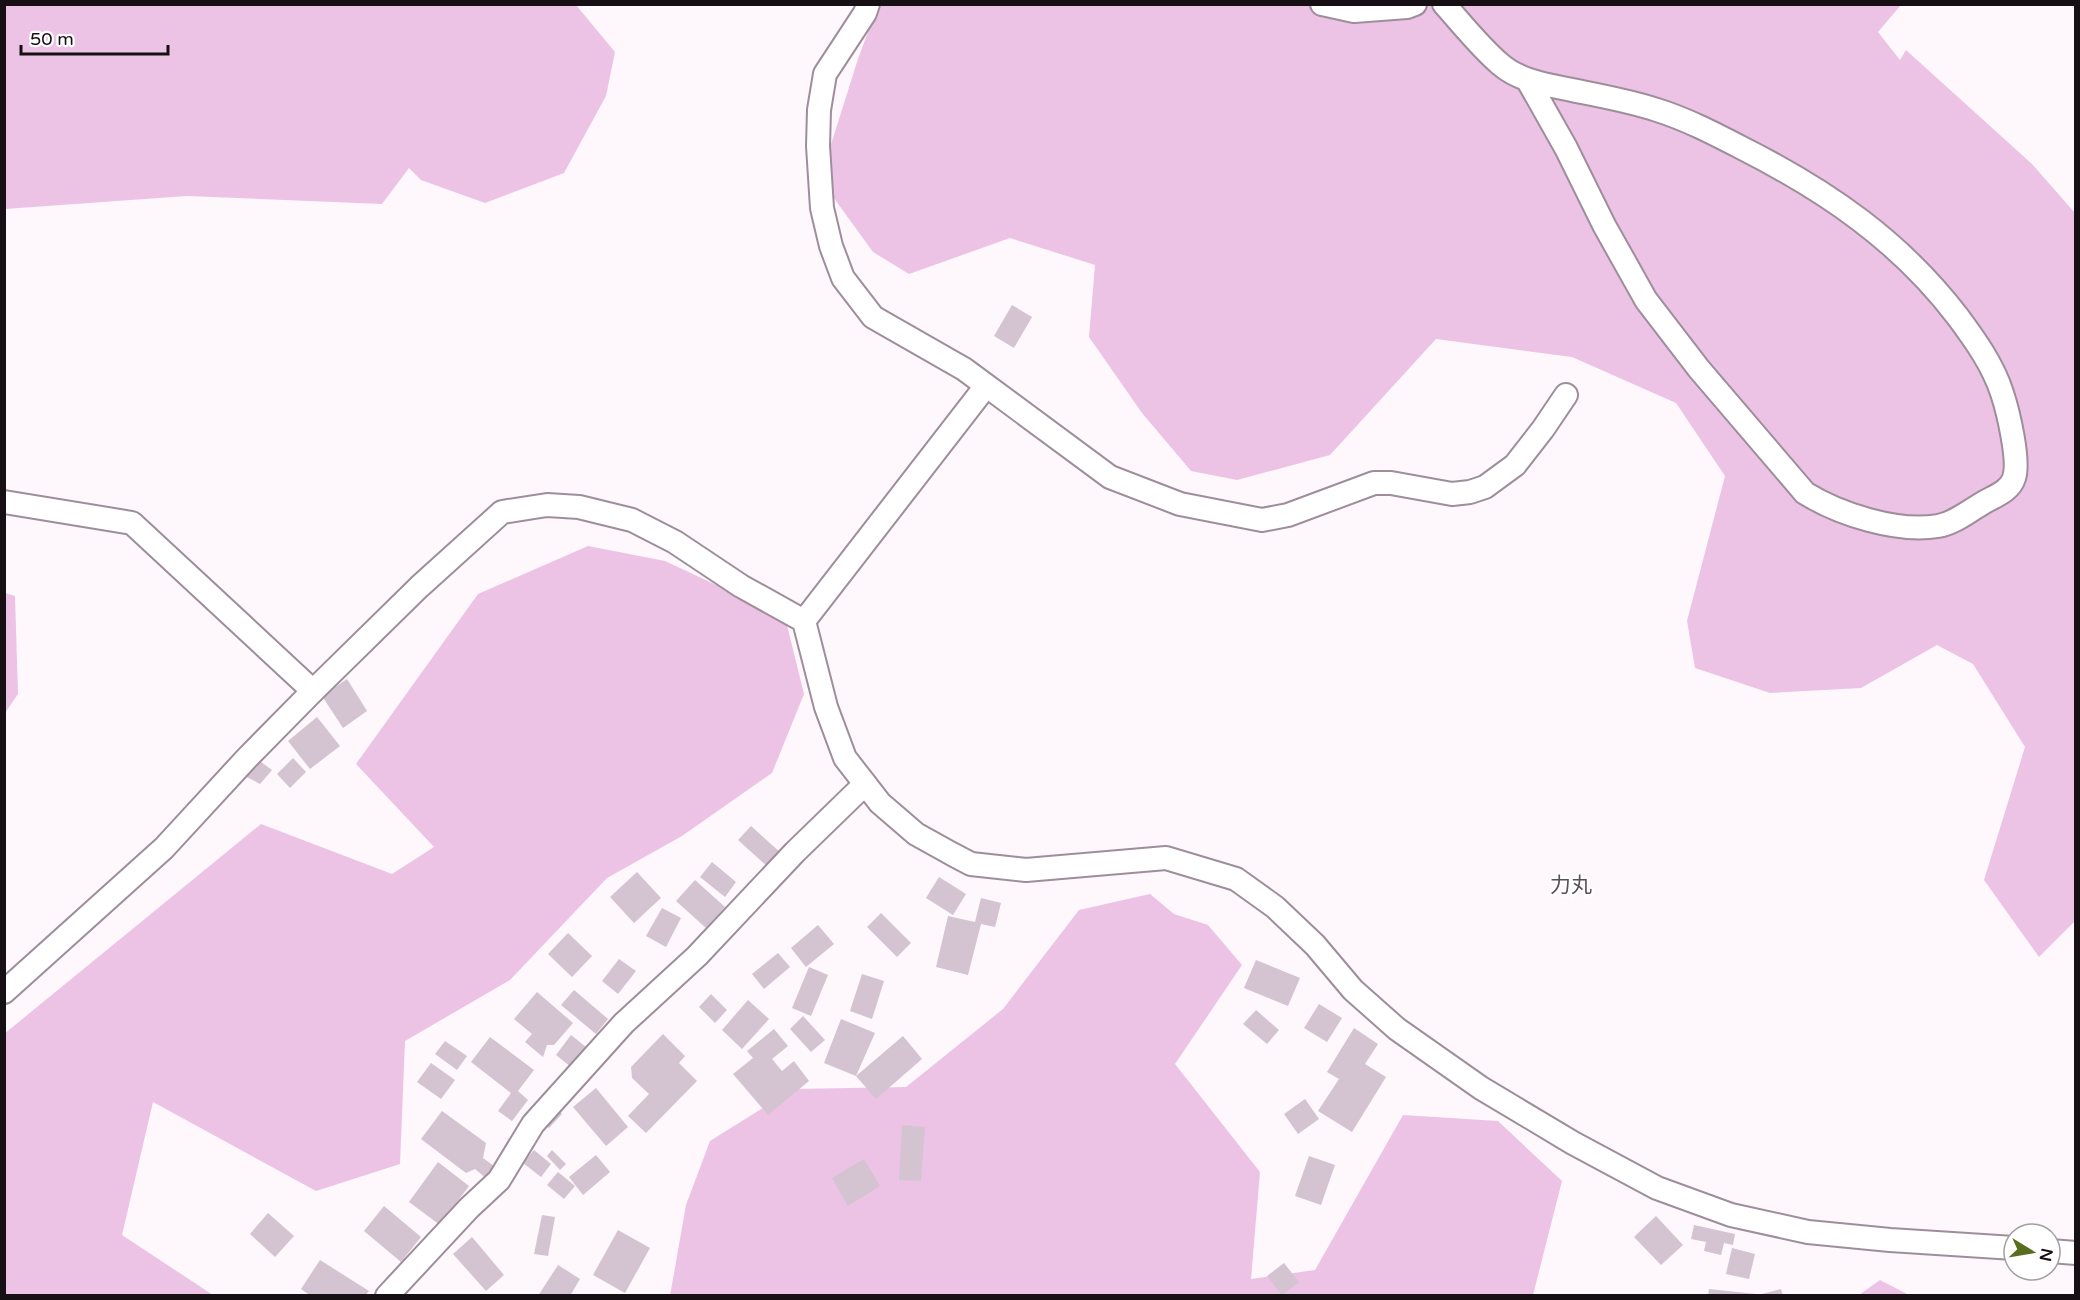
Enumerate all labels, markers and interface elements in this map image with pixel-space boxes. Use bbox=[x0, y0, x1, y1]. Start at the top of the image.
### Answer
scale bar bbox=[21, 18, 168, 56]
text: 50 m bbox=[30, 28, 74, 50]
district label: 力丸 bbox=[1550, 873, 1592, 898]
north arrow bbox=[2002, 1222, 2062, 1282]
text: N bbox=[2035, 1246, 2057, 1263]

